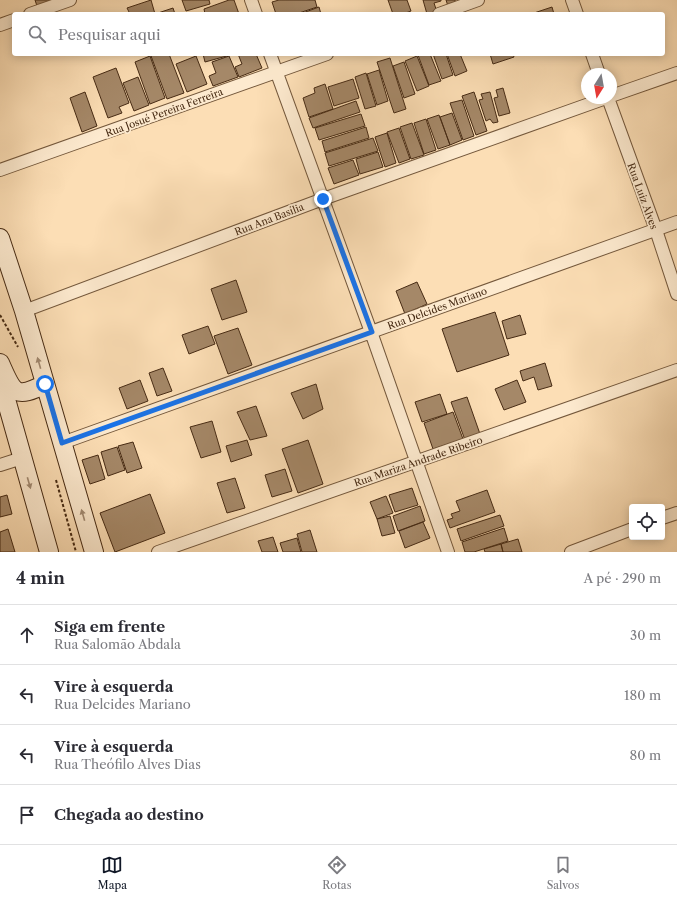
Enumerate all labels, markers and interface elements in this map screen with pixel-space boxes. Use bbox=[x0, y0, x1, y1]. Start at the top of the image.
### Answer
search box bbox=[12, 12, 665, 56]
icon: search bbox=[26, 23, 48, 45]
text: Pesquisar aqui bbox=[58, 25, 161, 44]
north arrow bbox=[581, 68, 617, 104]
street label: Rua Josué Pereira Ferreira bbox=[104, 85, 225, 140]
street label: Rua Luiz Alves bbox=[624, 161, 661, 231]
route end bbox=[314, 190, 332, 208]
street label: Rua Ana Basília bbox=[233, 200, 306, 239]
street label: Rua Delcides Mariano bbox=[386, 284, 489, 333]
one-way arrow bbox=[36, 356, 42, 368]
route start bbox=[36, 375, 54, 393]
street label: Rua Mariza Andrade Ribeiro bbox=[352, 433, 484, 490]
one-way arrow bbox=[26, 477, 32, 489]
map controls bbox=[629, 504, 665, 540]
button: locate bbox=[629, 504, 665, 540]
one-way arrow bbox=[80, 508, 86, 520]
text: 4 min bbox=[16, 568, 65, 588]
text: A pé · 290 m bbox=[584, 570, 661, 586]
text: Siga em frente bbox=[54, 617, 165, 636]
icon: ahead bbox=[16, 624, 38, 646]
text: 30 m bbox=[630, 627, 661, 643]
text: Rua Salomão Abdala bbox=[54, 636, 181, 652]
text: Vire à esquerda bbox=[54, 677, 173, 696]
icon: left bbox=[16, 684, 38, 706]
text: 180 m bbox=[624, 687, 661, 703]
text: Rua Delcides Mariano bbox=[54, 696, 191, 712]
text: Vire à esquerda bbox=[54, 737, 173, 756]
icon: left bbox=[16, 744, 38, 766]
text: 80 m bbox=[629, 747, 661, 763]
text: Rua Theófilo Alves Dias bbox=[54, 756, 201, 772]
icon: arrive bbox=[16, 804, 38, 826]
text: Chegada ao destino bbox=[54, 805, 204, 824]
tab: Mapa bbox=[98, 854, 127, 892]
tab: Rotas bbox=[322, 854, 351, 892]
tab: Salvos bbox=[547, 854, 579, 892]

